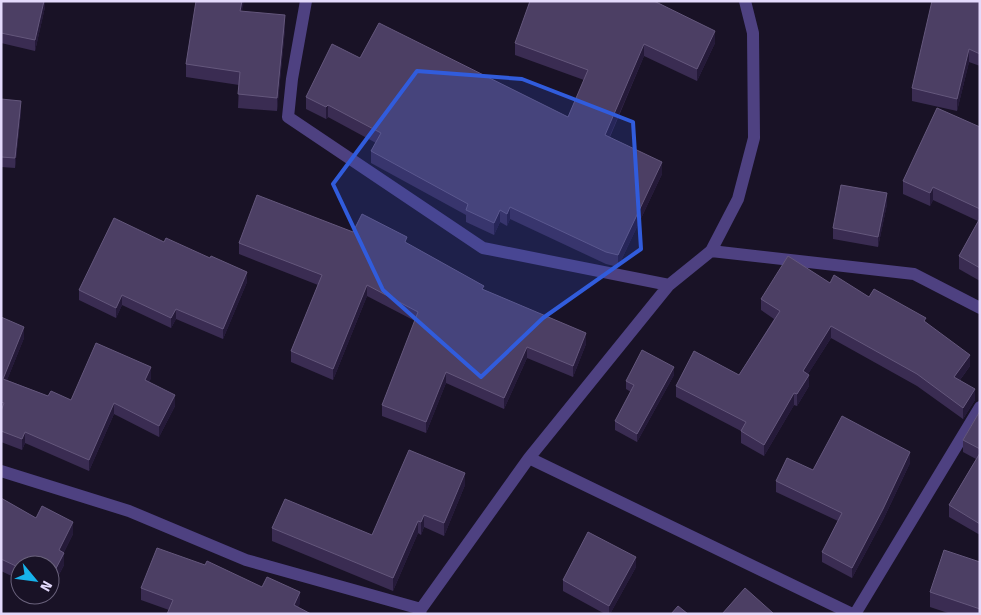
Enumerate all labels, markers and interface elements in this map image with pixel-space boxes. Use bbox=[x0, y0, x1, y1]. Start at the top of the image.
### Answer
north arrow bbox=[10, 555, 60, 605]
text: N bbox=[36, 578, 56, 594]

